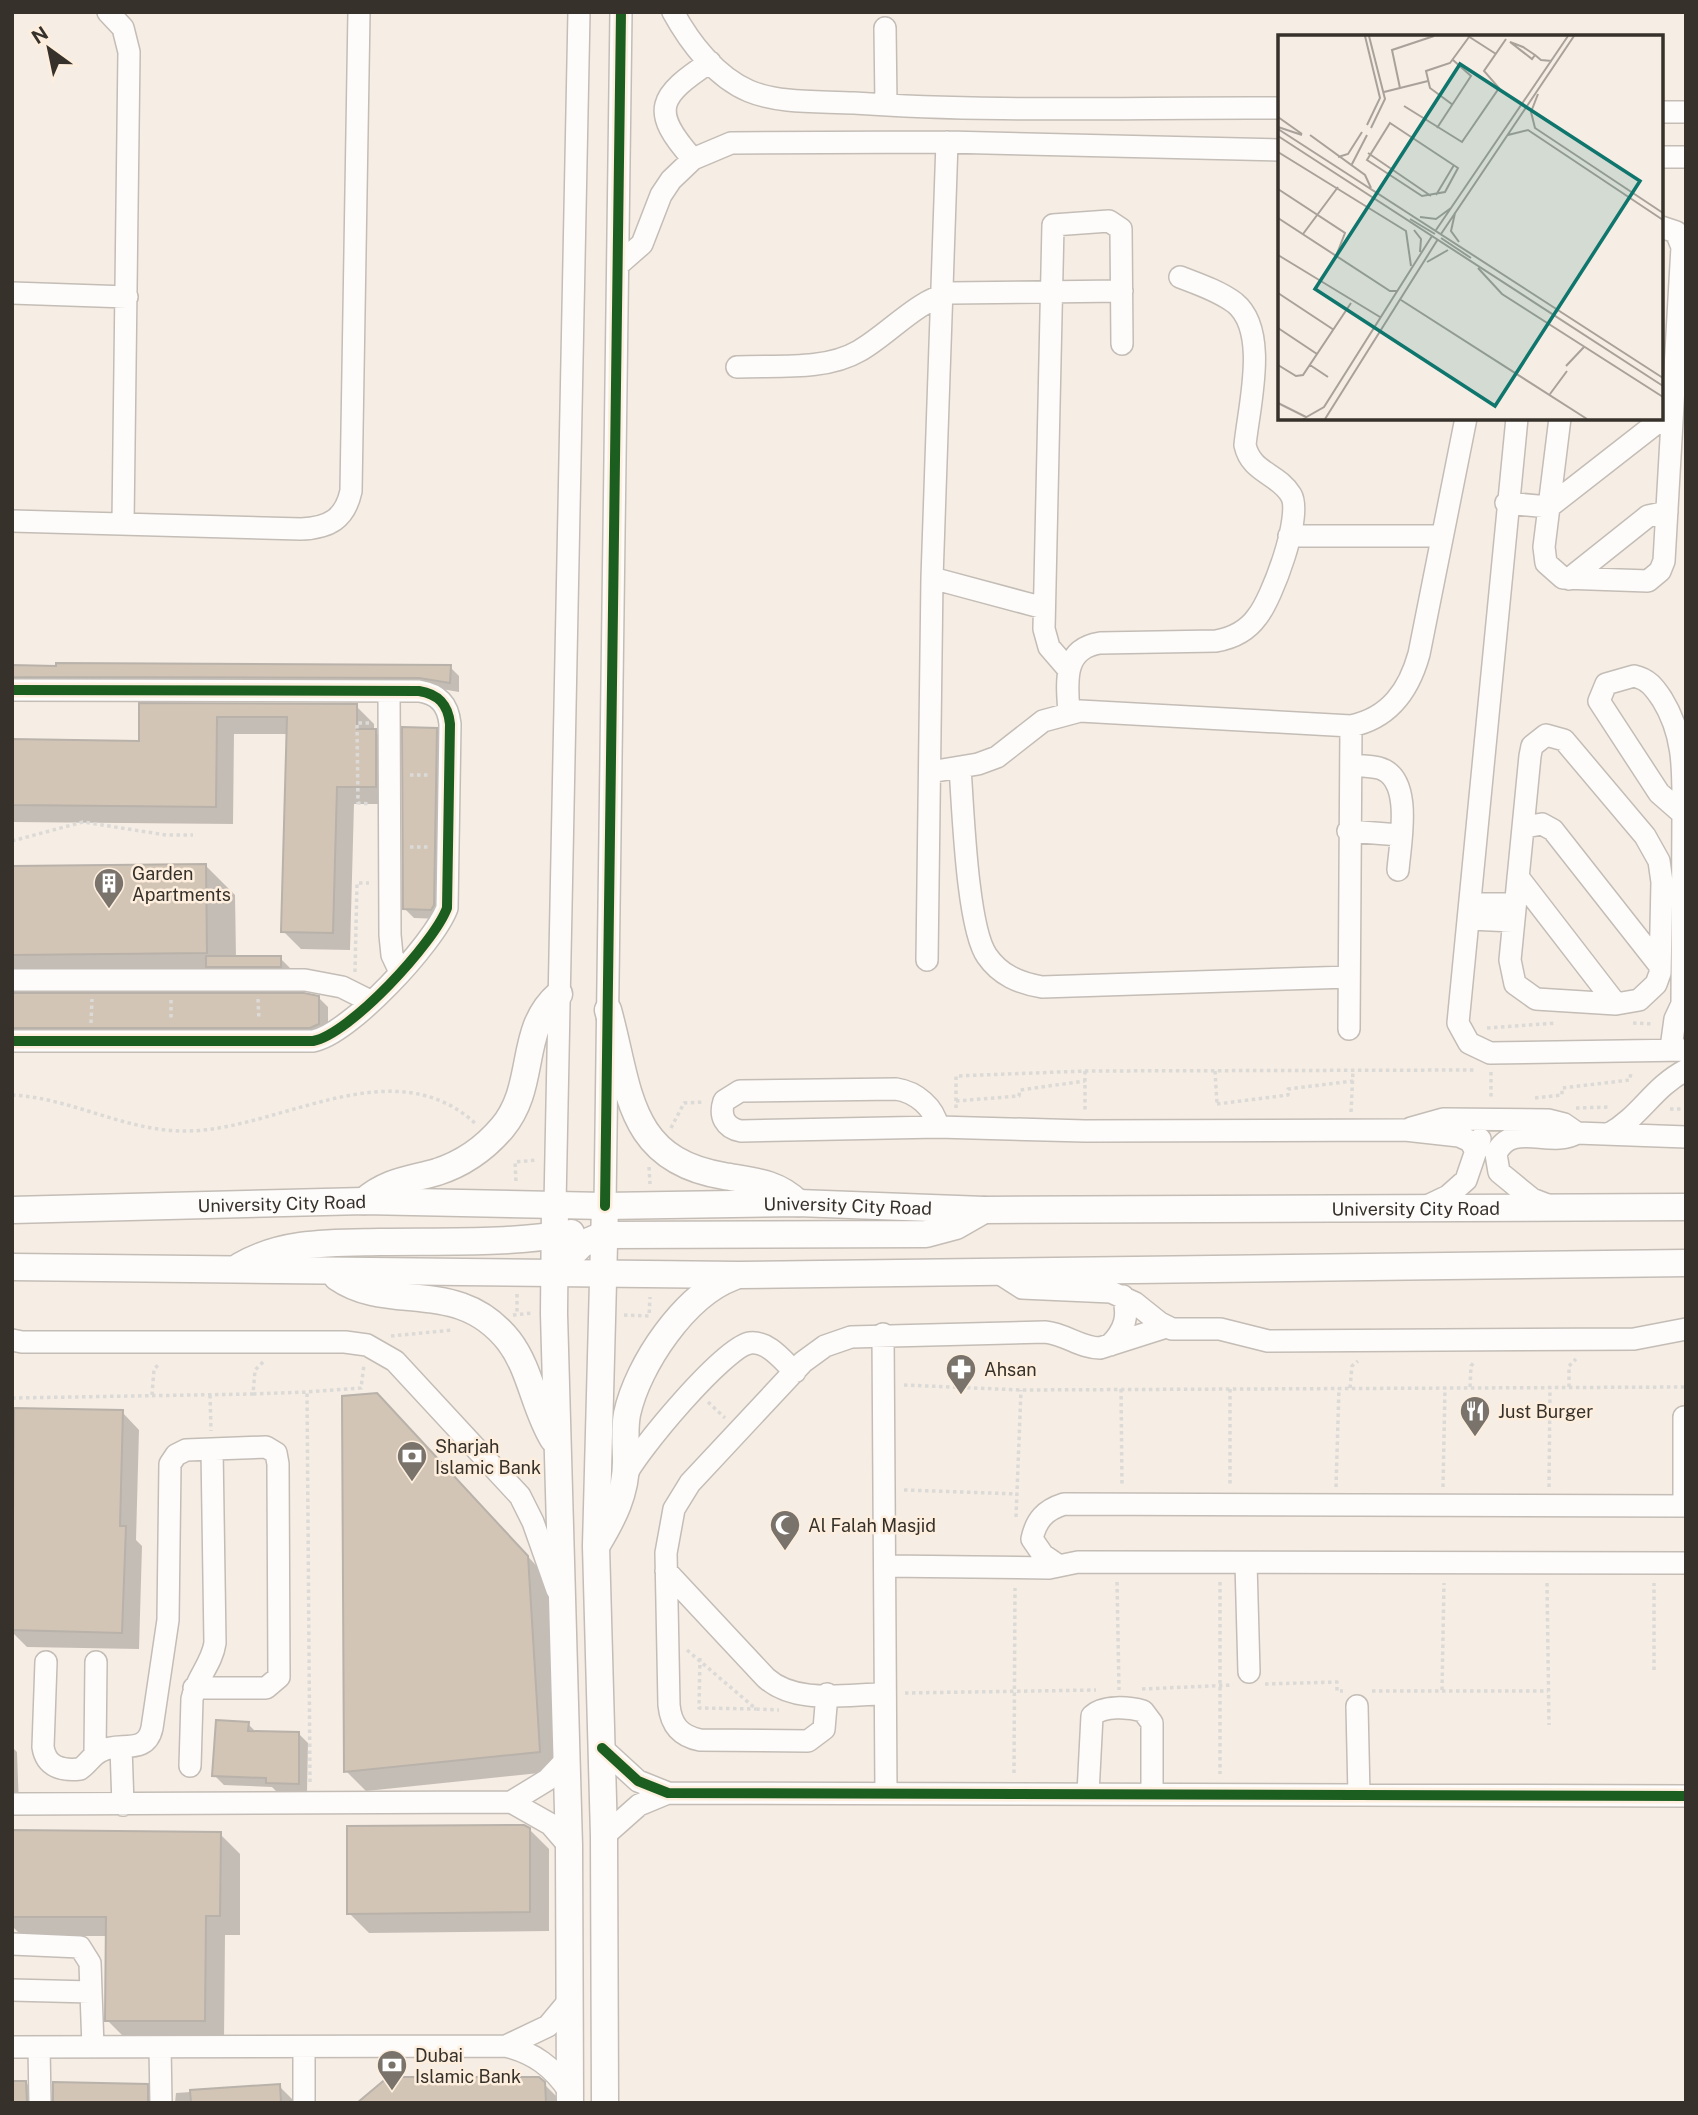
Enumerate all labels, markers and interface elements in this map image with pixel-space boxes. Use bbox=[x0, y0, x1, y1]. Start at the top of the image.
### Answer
north arrow bbox=[14, 14, 84, 84]
text: N bbox=[28, 21, 52, 48]
inset map bbox=[1278, 35, 1663, 420]
place label: Garden Apartments bbox=[132, 863, 231, 905]
building icon: Garden Apartments bbox=[92, 866, 126, 910]
street label: University City Road bbox=[197, 1190, 366, 1216]
street label: University City Road bbox=[763, 1192, 932, 1219]
street label: University City Road bbox=[1331, 1197, 1500, 1219]
pharmacy icon: Ahsan bbox=[944, 1352, 978, 1396]
place label: Ahsan bbox=[984, 1359, 1037, 1380]
restaurant icon: Just Burger bbox=[1458, 1394, 1492, 1438]
place label: Just Burger bbox=[1498, 1401, 1593, 1422]
place label: Sharjah Islamic Bank bbox=[435, 1436, 541, 1478]
bank icon: Sharjah Islamic Bank bbox=[395, 1439, 429, 1483]
mosque icon: Al Falah Masjid bbox=[768, 1508, 802, 1552]
place label: Al Falah Masjid bbox=[808, 1515, 936, 1536]
place label: Dubai Islamic Bank bbox=[415, 2045, 521, 2087]
bank icon: Dubai Islamic Bank bbox=[375, 2048, 409, 2092]

